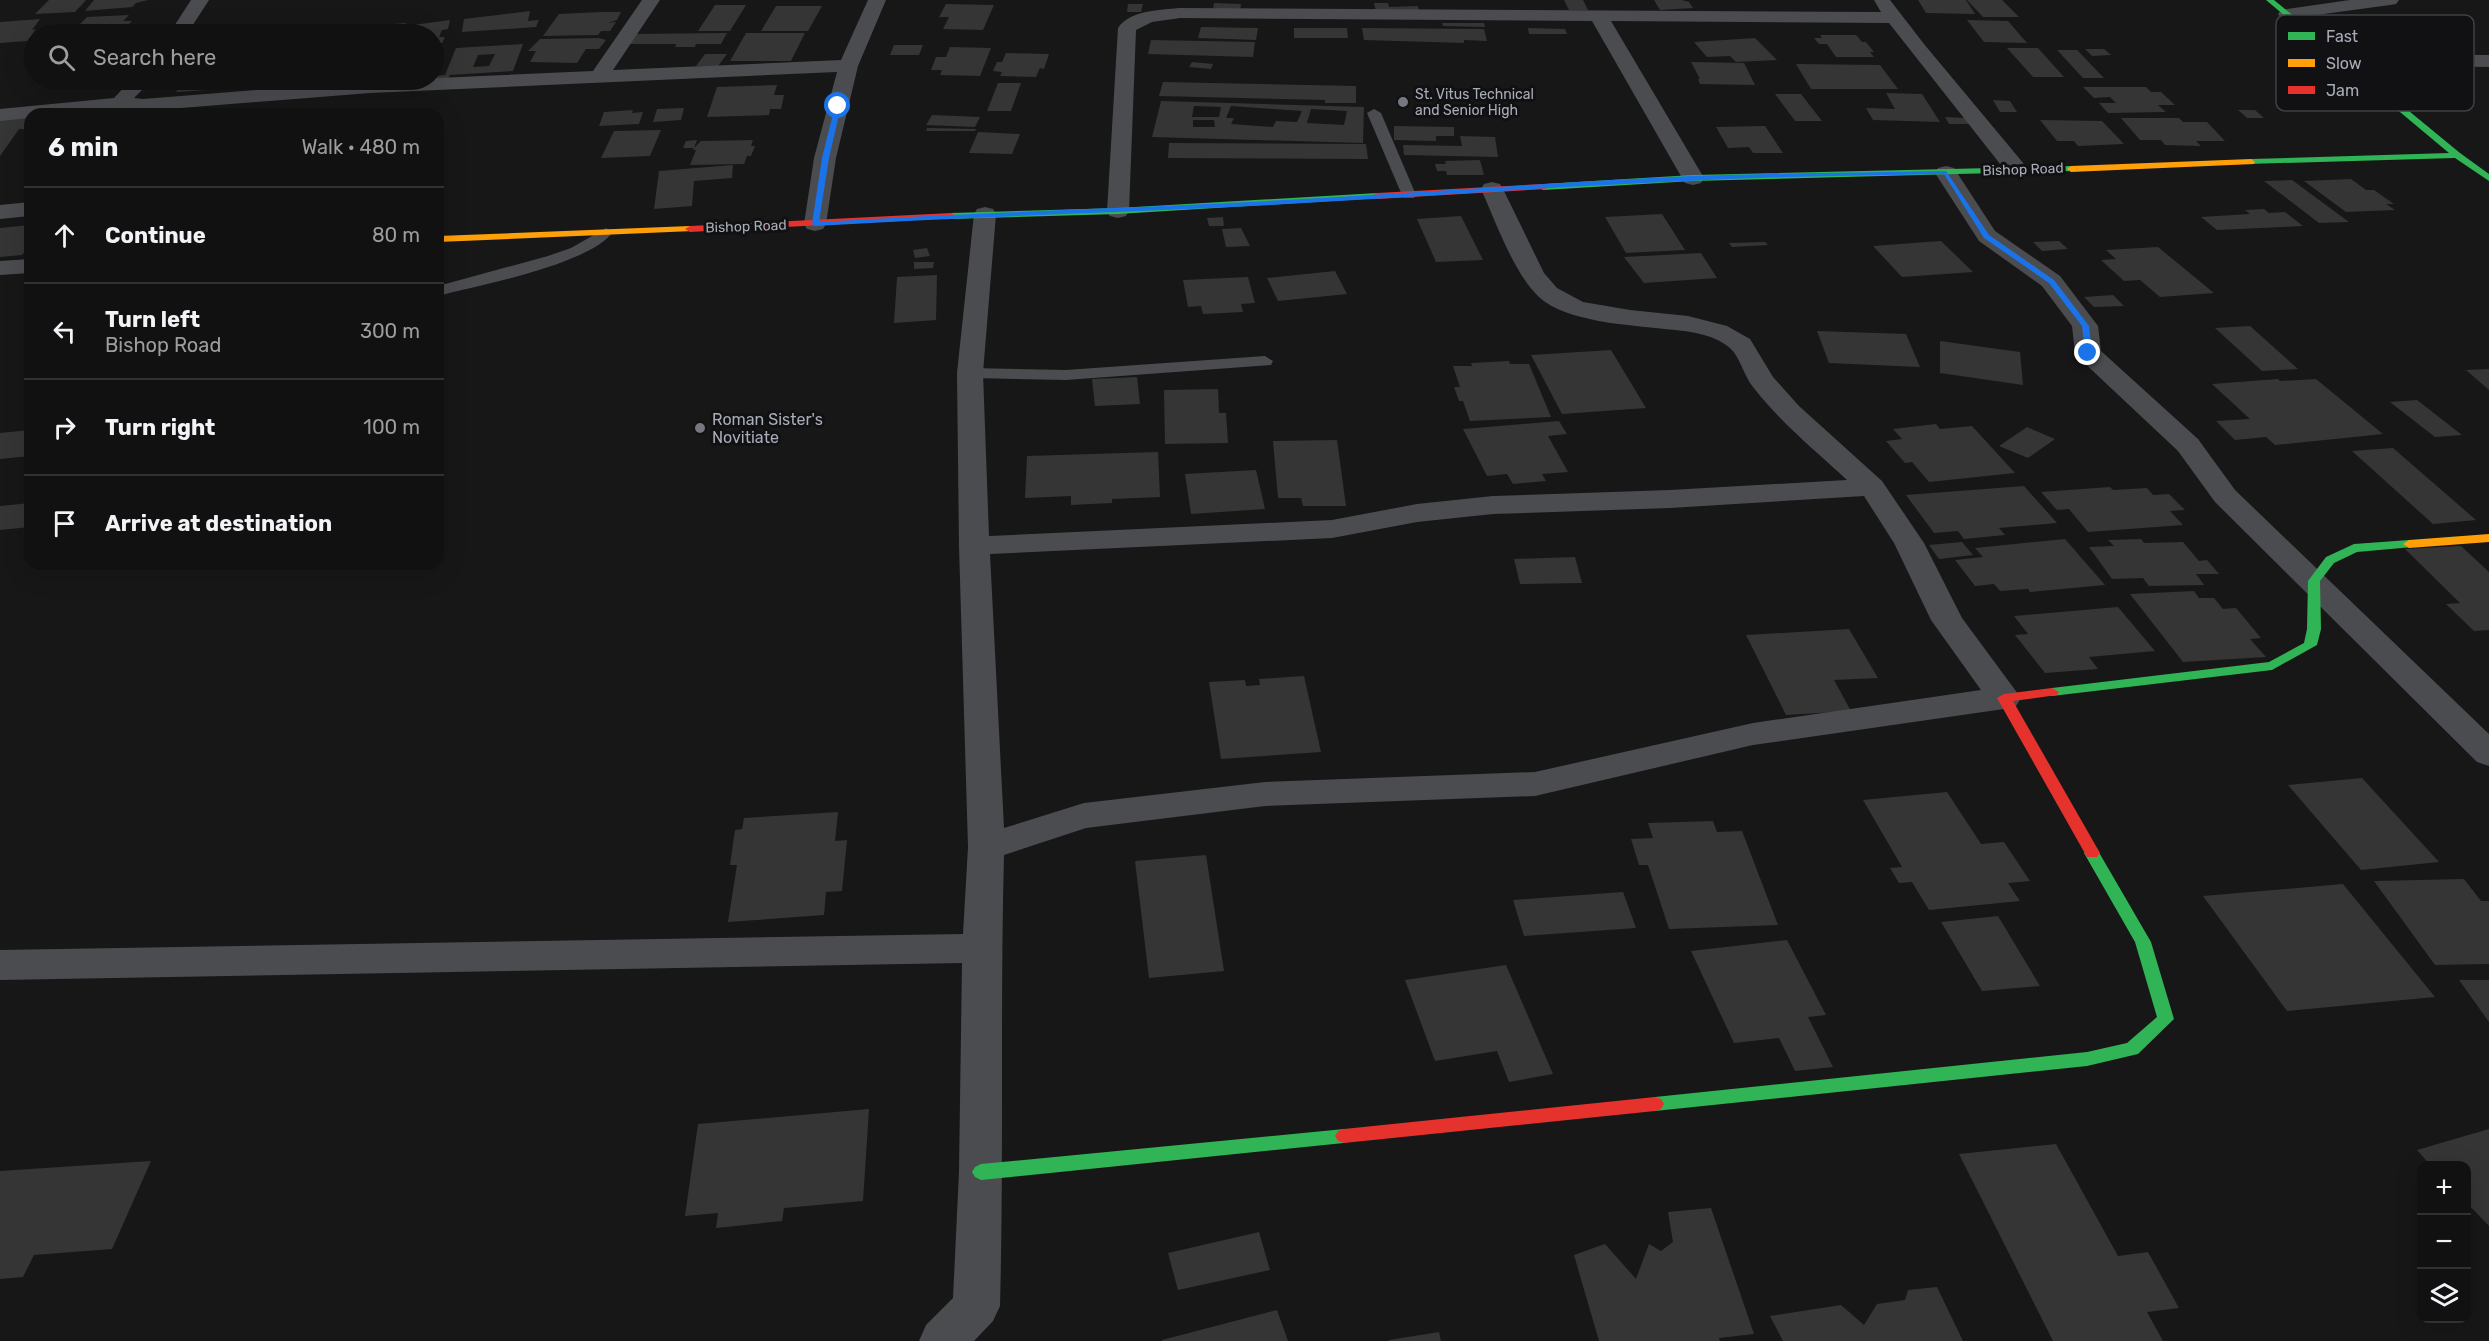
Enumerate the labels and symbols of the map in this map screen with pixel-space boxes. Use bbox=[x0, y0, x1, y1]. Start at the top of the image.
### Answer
legend bbox=[2276, 15, 2474, 111]
text: Fast bbox=[2326, 27, 2358, 46]
text: Slow bbox=[2326, 54, 2362, 73]
text: Jam bbox=[2326, 81, 2359, 100]
place label: St. Vitus Technical and Senior High bbox=[1415, 86, 1534, 119]
route start bbox=[824, 92, 850, 118]
marker: St. Vitus Technical and Senior High bbox=[1396, 95, 1410, 109]
street label: Bishop Road bbox=[1982, 160, 2064, 179]
street label: Bishop Road bbox=[705, 217, 787, 236]
route end bbox=[2074, 339, 2100, 365]
place label: Roman Sister's Novitiate bbox=[712, 410, 823, 447]
marker: Roman Sister's Novitiate bbox=[693, 421, 707, 435]

